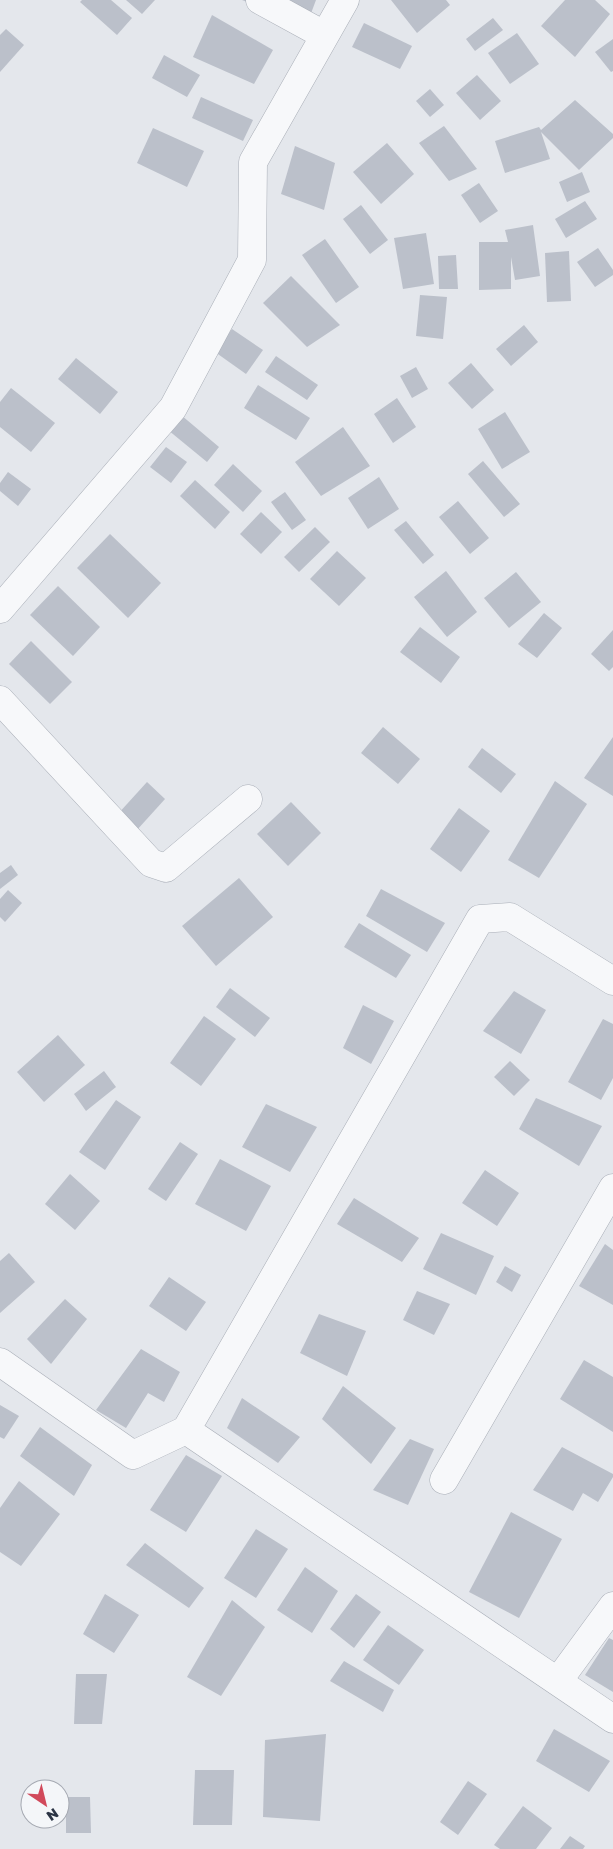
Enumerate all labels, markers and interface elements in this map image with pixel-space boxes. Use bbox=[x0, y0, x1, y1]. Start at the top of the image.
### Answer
north arrow bbox=[20, 1779, 70, 1829]
text: N bbox=[44, 1805, 62, 1825]

